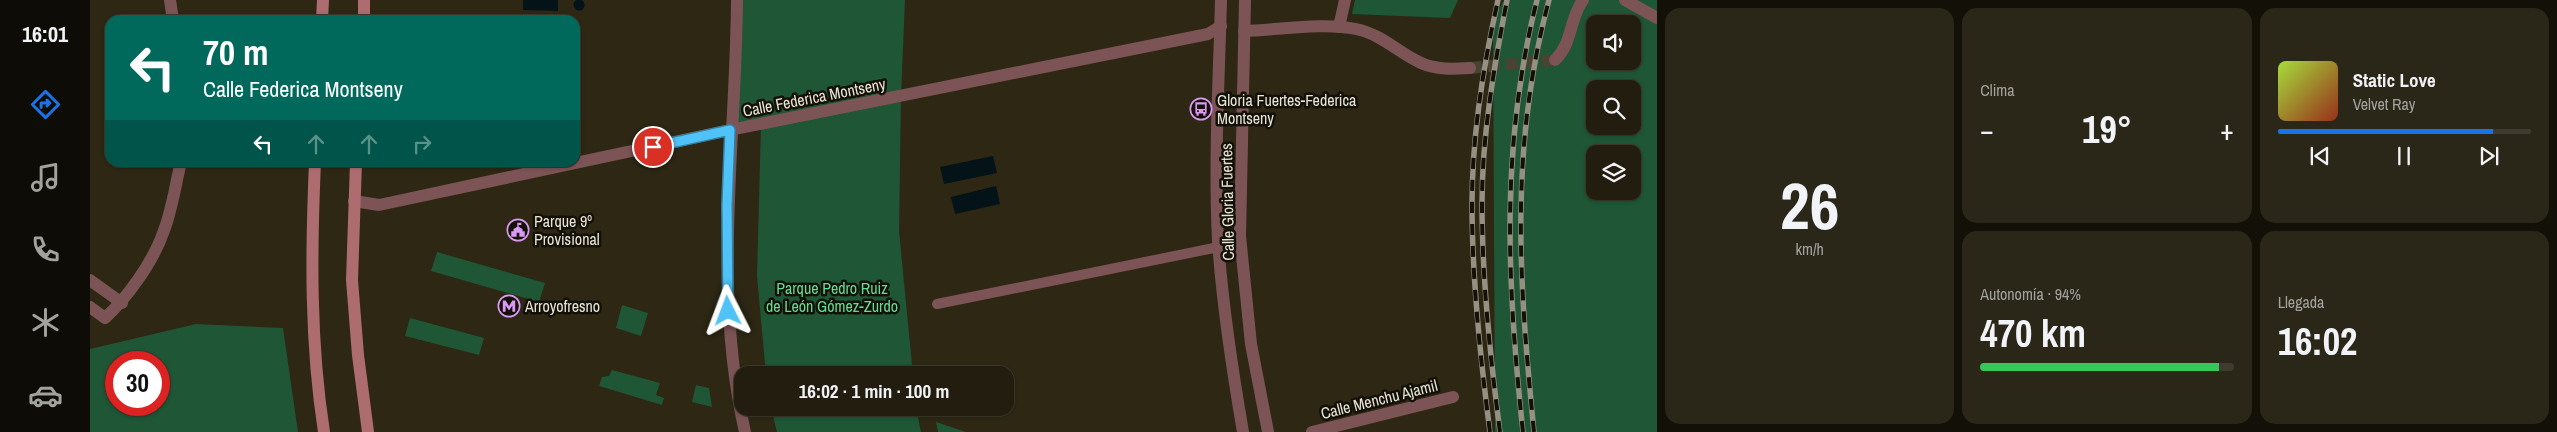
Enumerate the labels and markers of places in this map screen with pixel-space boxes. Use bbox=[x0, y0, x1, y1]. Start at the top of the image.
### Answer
place label: Gloria Fuertes-Federica Montseny bbox=[1217, 89, 1357, 129]
bus stop icon: Gloria Fuertes-Federica Montseny bbox=[1189, 97, 1213, 121]
pin bbox=[632, 126, 674, 168]
place label: Parque 9º Provisional bbox=[534, 210, 600, 250]
public building icon: Parque 9º Provisional bbox=[506, 218, 530, 242]
metro station icon: Arroyofresno bbox=[497, 294, 521, 318]
place label: Arroyofresno bbox=[524, 295, 600, 317]

